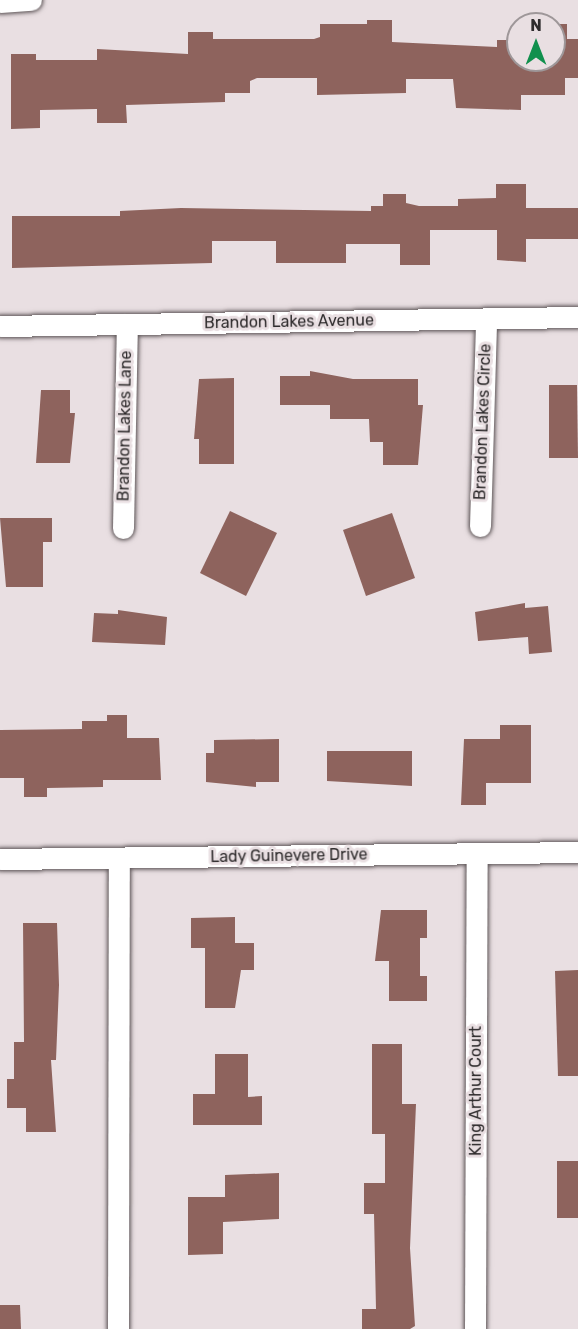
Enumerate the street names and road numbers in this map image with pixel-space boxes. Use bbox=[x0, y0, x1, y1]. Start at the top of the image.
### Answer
street label: Brandon Lakes Avenue bbox=[204, 311, 374, 333]
street label: Brandon Lakes Circle bbox=[471, 344, 495, 500]
street label: Brandon Lakes Lane bbox=[114, 350, 136, 502]
street label: Lady Guinevere Drive bbox=[210, 845, 368, 867]
street label: King Arthur Court bbox=[466, 1026, 486, 1156]

